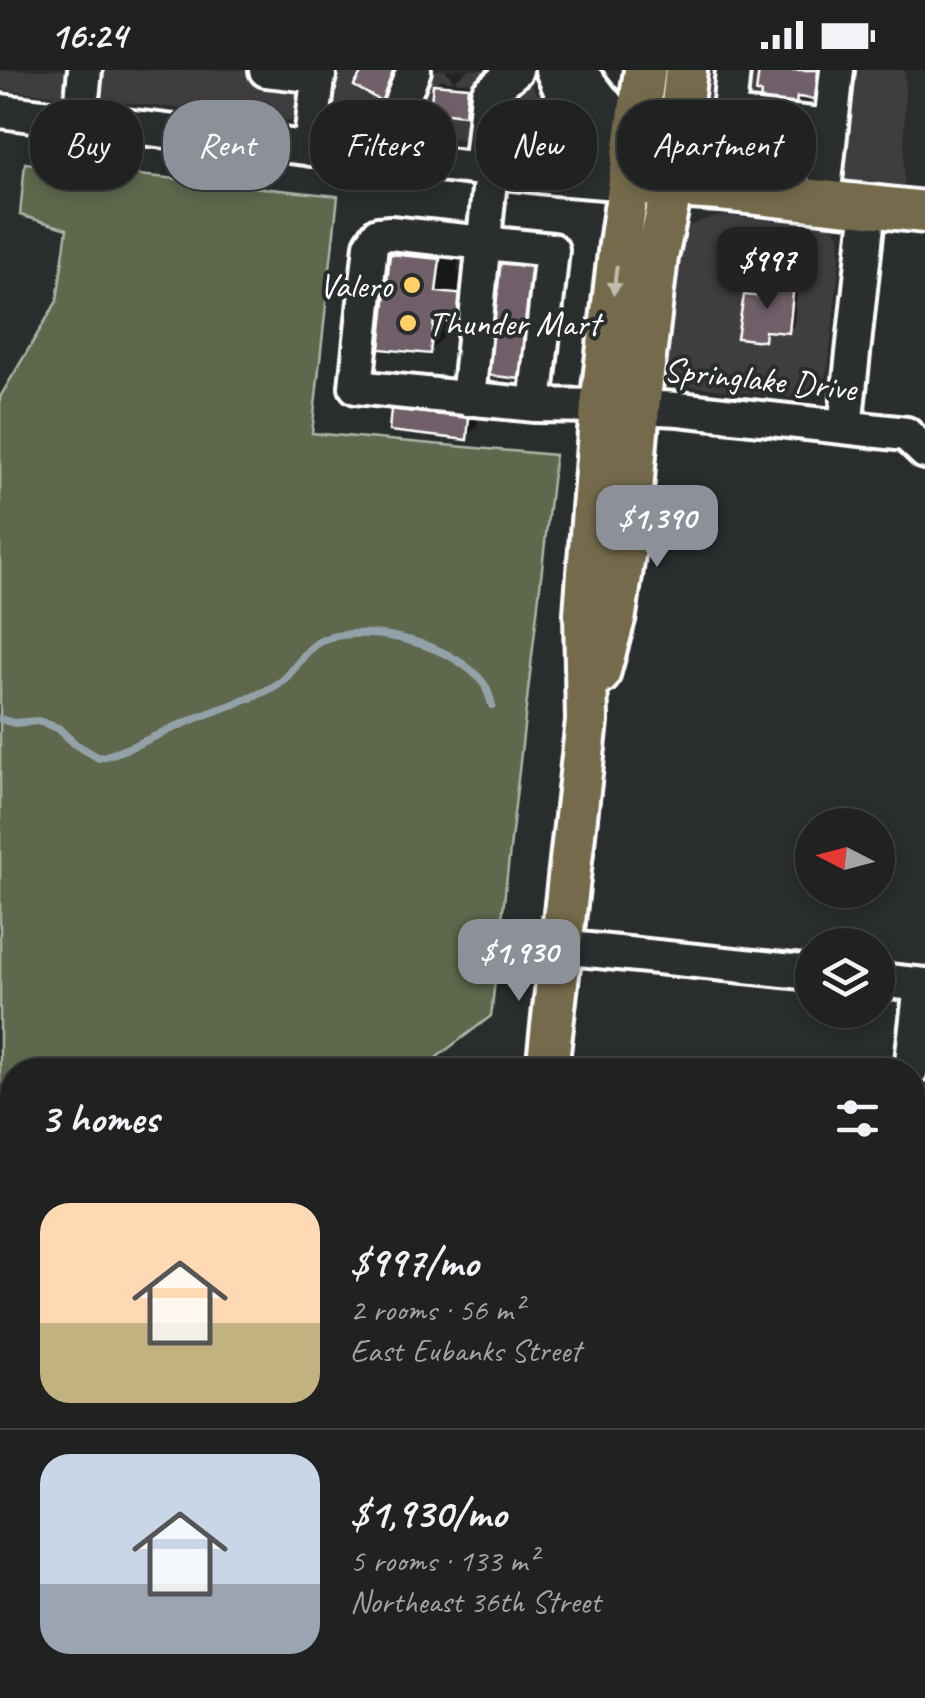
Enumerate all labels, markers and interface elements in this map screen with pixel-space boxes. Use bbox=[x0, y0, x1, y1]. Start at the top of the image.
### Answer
text: 16:24 bbox=[50, 12, 127, 59]
chip: Buy bbox=[30, 100, 143, 190]
chip: Rent bbox=[163, 100, 290, 190]
chip: Filters bbox=[310, 100, 456, 190]
chip: New bbox=[476, 100, 597, 190]
chip: Apartment bbox=[617, 100, 816, 190]
pin: $997 bbox=[708, 227, 826, 312]
text: $997 bbox=[739, 239, 795, 280]
place label: Valero bbox=[319, 263, 394, 308]
one-way arrow bbox=[607, 265, 623, 296]
marker: Valero bbox=[401, 274, 423, 296]
place label: Thunder Mart bbox=[428, 301, 604, 346]
marker: Thunder Mart bbox=[397, 312, 419, 334]
street label: Springlake Drive bbox=[662, 347, 861, 412]
pin: $1,390 bbox=[576, 485, 738, 570]
text: $1,390 bbox=[618, 497, 696, 538]
north arrow bbox=[795, 808, 895, 908]
map controls bbox=[795, 808, 895, 1028]
pin: $1,930 bbox=[438, 919, 600, 1004]
button: layers bbox=[795, 928, 895, 1028]
text: $1,930 bbox=[480, 931, 558, 972]
icon: filters bbox=[830, 1091, 885, 1146]
text: 3 homes bbox=[40, 1092, 159, 1145]
text: $997/mo bbox=[350, 1236, 478, 1289]
icon: home bbox=[120, 1243, 240, 1363]
text: 2 rooms · 56 m² bbox=[350, 1289, 523, 1330]
text: East Eubanks Street bbox=[350, 1330, 581, 1371]
text: $1,930/mo bbox=[350, 1487, 506, 1540]
icon: home bbox=[120, 1494, 240, 1614]
text: 5 rooms · 133 m² bbox=[350, 1540, 537, 1581]
text: Northeast 36th Street bbox=[350, 1581, 601, 1622]

